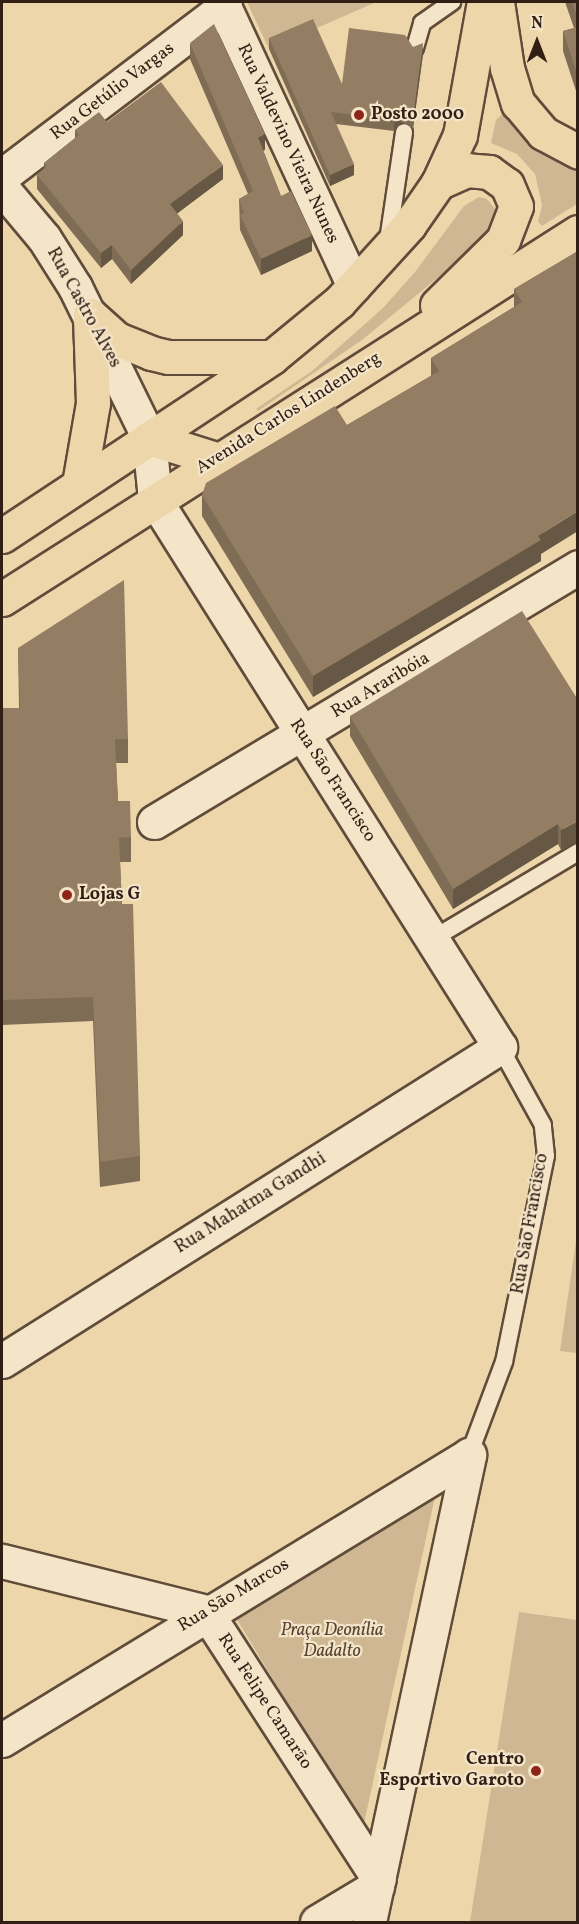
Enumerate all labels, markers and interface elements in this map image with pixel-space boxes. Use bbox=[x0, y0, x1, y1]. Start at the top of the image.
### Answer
north arrow bbox=[507, 12, 567, 72]
text: N bbox=[531, 13, 543, 35]
street label: Rua Getúlio Vargas bbox=[46, 38, 180, 146]
street label: Rua Valdevino Vieira Nunes bbox=[231, 40, 343, 248]
place label: Posto 2000 bbox=[371, 104, 464, 126]
marker: Posto 2000 bbox=[352, 108, 366, 122]
street label: Rua Castro Alves bbox=[41, 244, 125, 372]
street label: Avenida Carlos Lindenberg bbox=[193, 348, 385, 480]
street label: Rua Araribóia bbox=[328, 648, 434, 724]
street label: Rua São Francisco bbox=[284, 715, 380, 847]
place label: Lojas G bbox=[79, 884, 140, 906]
marker: Lojas G bbox=[60, 888, 74, 902]
street label: Rua Mahatma Gandhi bbox=[171, 1149, 331, 1259]
street label: Rua São Francisco bbox=[508, 1152, 554, 1296]
street label: Rua São Marcos bbox=[175, 1554, 293, 1638]
park label: Praça Deonília Dadalto bbox=[280, 1621, 384, 1664]
street label: Rua Felipe Camarão bbox=[212, 1630, 316, 1774]
place label: Centro Esportivo Garoto bbox=[379, 1750, 524, 1792]
marker: Centro Esportivo Garoto bbox=[529, 1764, 543, 1778]

